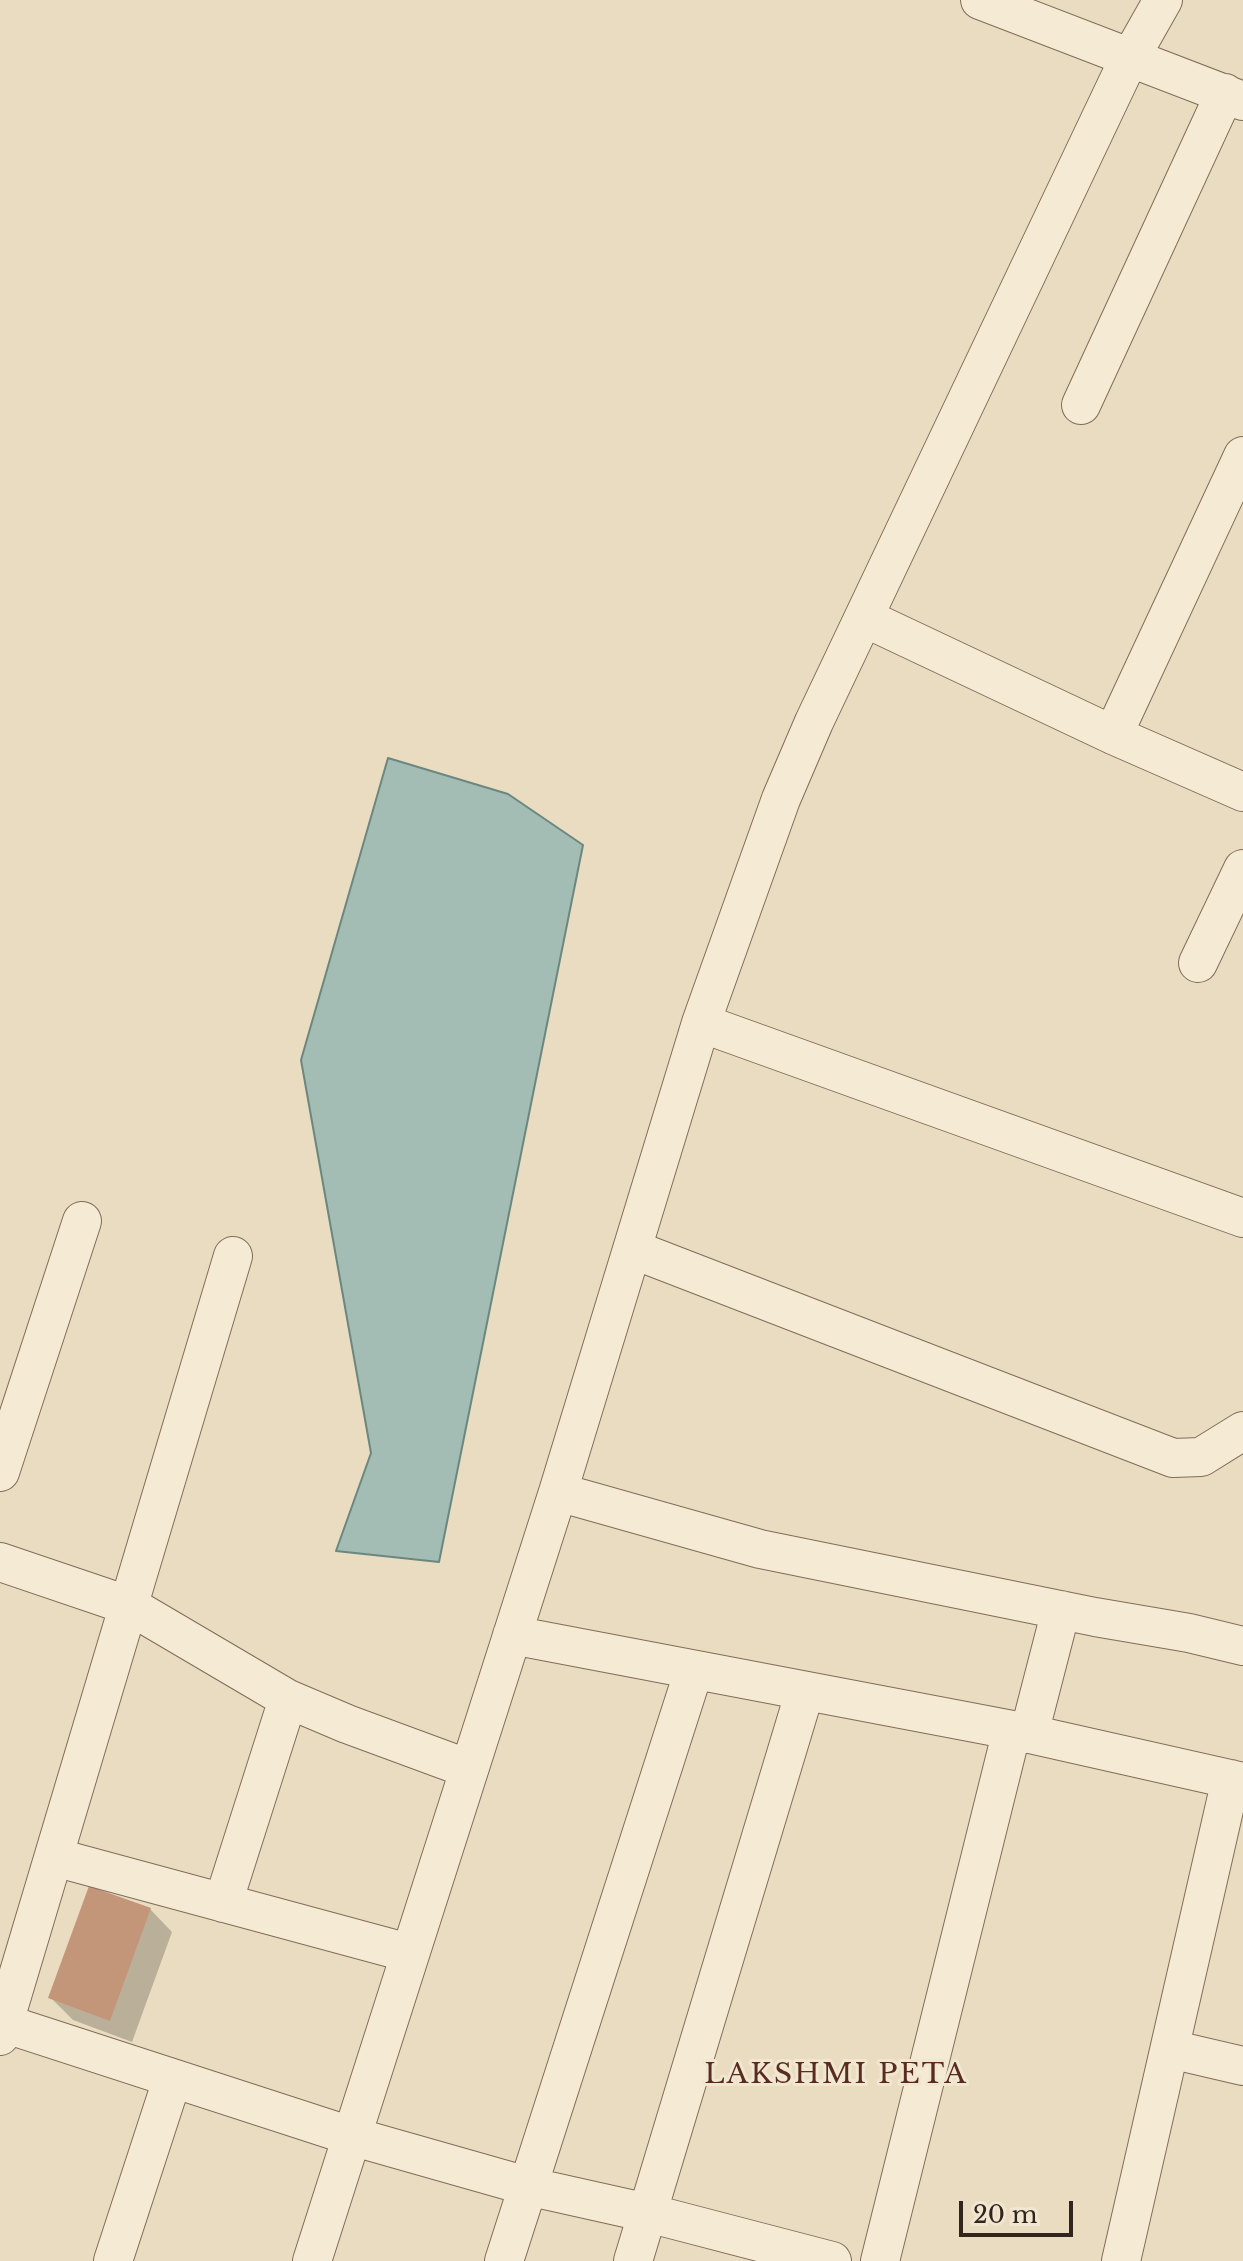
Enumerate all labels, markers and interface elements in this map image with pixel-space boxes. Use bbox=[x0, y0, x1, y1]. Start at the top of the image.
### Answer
district label: LAKSHMI PETA bbox=[704, 2058, 968, 2092]
scale bar bbox=[963, 2185, 1077, 2235]
text: 20 m bbox=[973, 2200, 1038, 2229]

